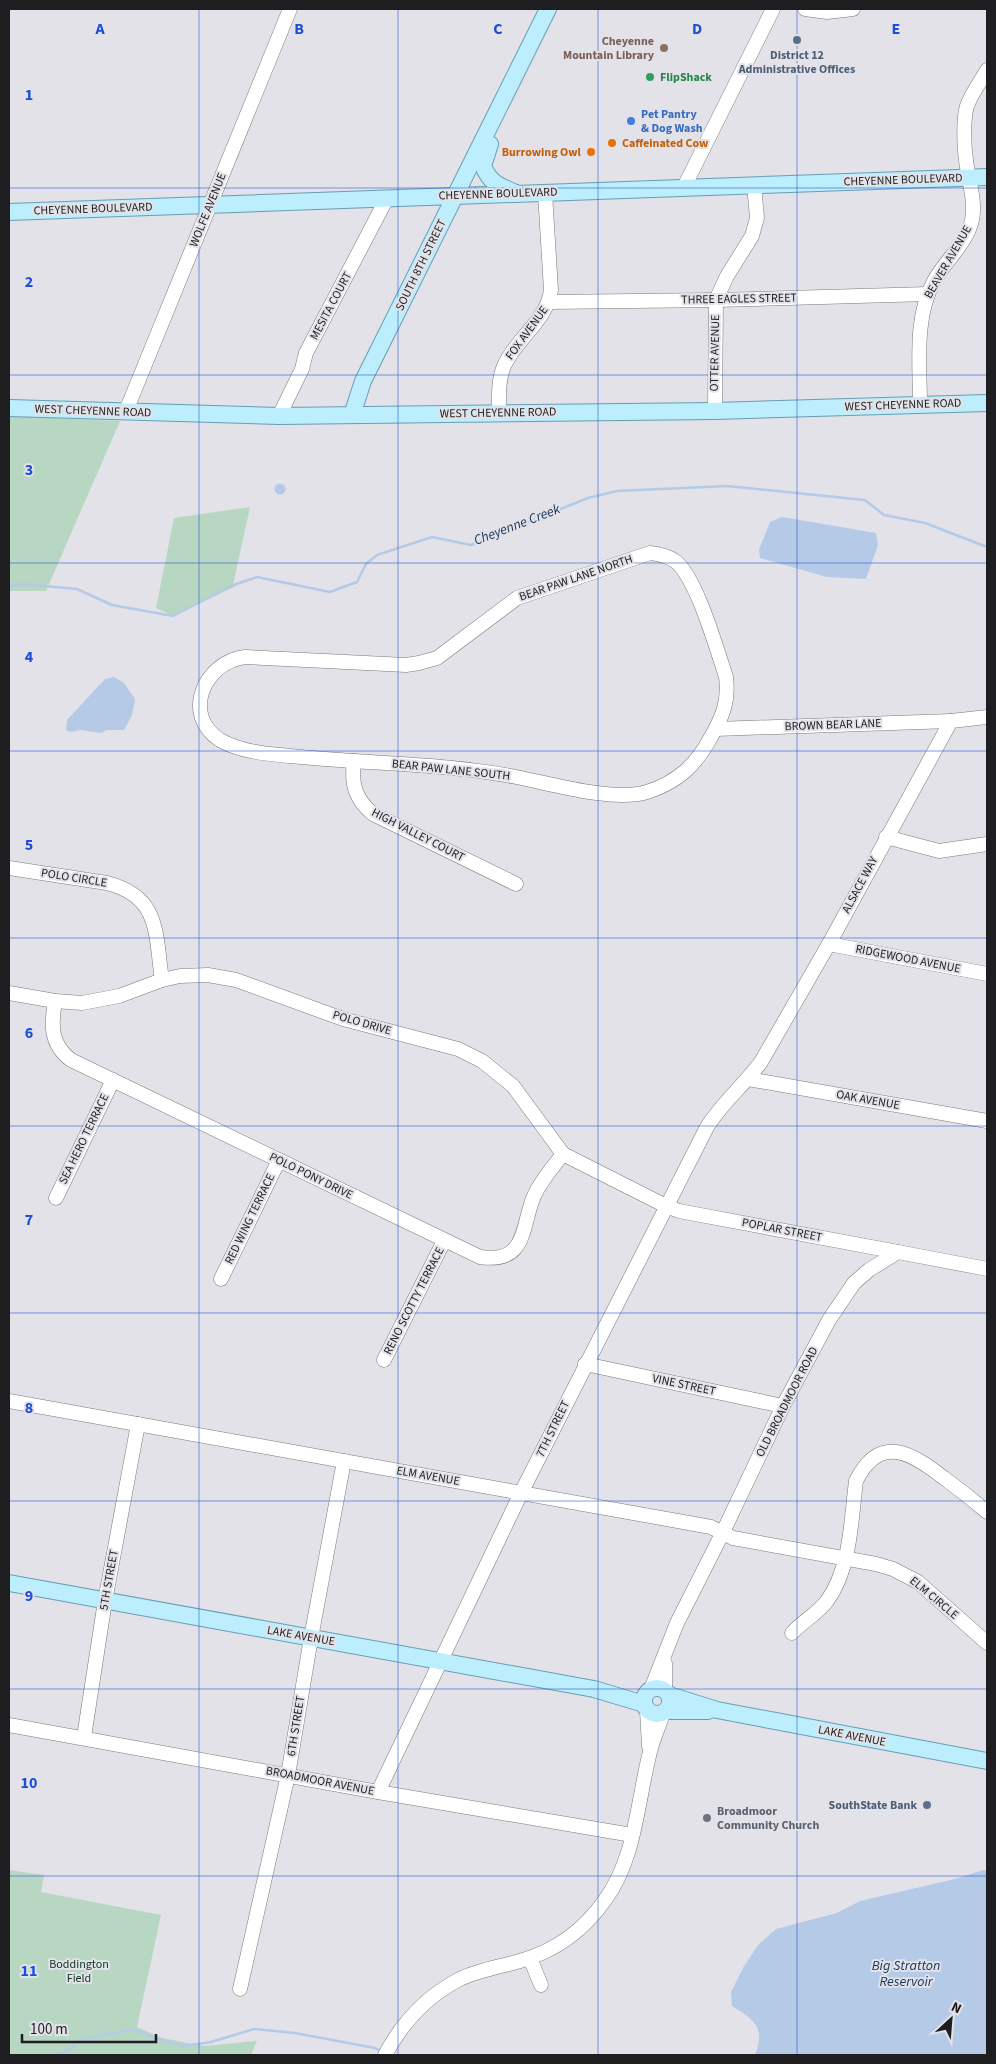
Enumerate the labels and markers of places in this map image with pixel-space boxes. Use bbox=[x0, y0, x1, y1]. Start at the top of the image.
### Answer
place label: Cheyenne Mountain Library bbox=[563, 33, 655, 64]
marker: District 12 Administrative Offices bbox=[791, 34, 803, 46]
marker: Cheyenne Mountain Library bbox=[658, 42, 670, 54]
place label: District 12 Administrative Offices bbox=[738, 47, 855, 78]
place label: FlipShack bbox=[660, 69, 712, 86]
marker: FlipShack bbox=[644, 71, 656, 83]
place label: Pet Pantry & Dog Wash bbox=[641, 106, 703, 137]
marker: Pet Pantry & Dog Wash bbox=[625, 115, 637, 127]
place label: Caffeinated Cow bbox=[622, 135, 709, 152]
marker: Caffeinated Cow bbox=[606, 137, 618, 149]
place label: Burrowing Owl bbox=[502, 144, 582, 161]
marker: Burrowing Owl bbox=[585, 146, 597, 158]
place label: SouthState Bank bbox=[829, 1797, 917, 1814]
marker: SouthState Bank bbox=[921, 1799, 933, 1811]
place label: Broadmoor Community Church bbox=[717, 1803, 819, 1834]
marker: Broadmoor Community Church bbox=[701, 1812, 713, 1824]

